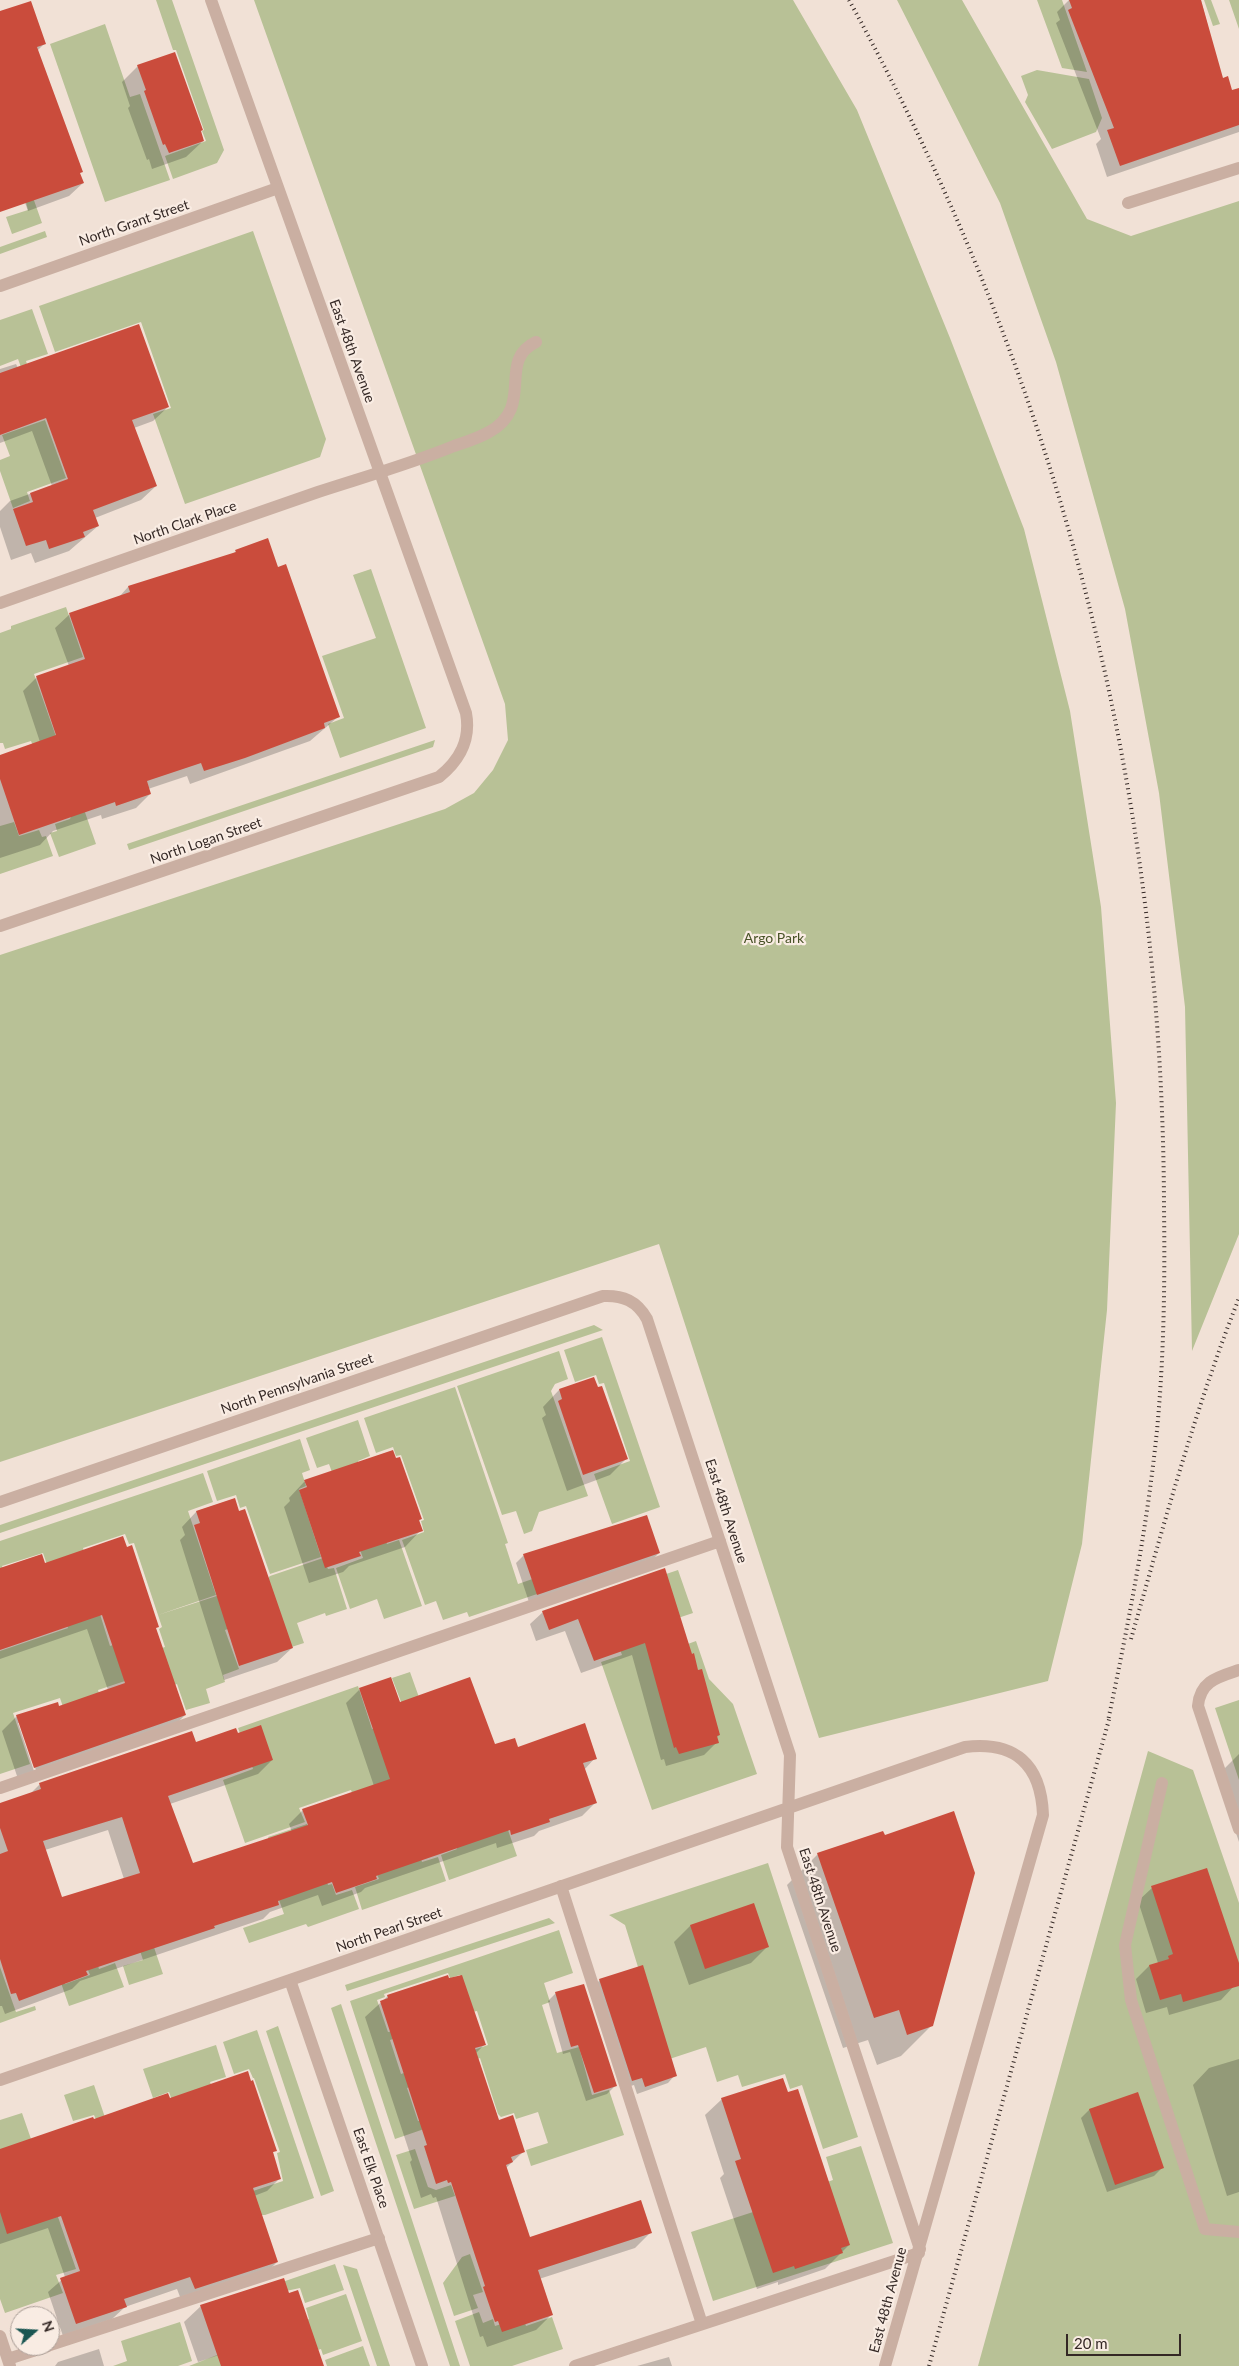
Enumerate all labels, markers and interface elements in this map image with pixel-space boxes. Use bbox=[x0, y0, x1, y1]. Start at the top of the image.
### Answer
street label: North Grant Street bbox=[77, 196, 191, 250]
street label: East 48th Avenue bbox=[326, 297, 378, 405]
street label: North Clark Place bbox=[131, 497, 239, 549]
street label: North Logan Street bbox=[148, 814, 264, 868]
park label: Argo Park bbox=[744, 930, 804, 946]
street label: North Pennsylvania Street bbox=[219, 1350, 375, 1418]
street label: East 48th Avenue bbox=[701, 1457, 751, 1565]
street label: East 48th Avenue bbox=[795, 1846, 845, 1954]
street label: North Pearl Street bbox=[334, 1904, 444, 1956]
street label: East Elk Place bbox=[349, 2125, 393, 2211]
street label: East 48th Avenue bbox=[866, 2245, 910, 2355]
north arrow bbox=[10, 2306, 60, 2356]
text: N bbox=[39, 2318, 59, 2334]
scale bar bbox=[1069, 2324, 1184, 2356]
text: 20 m bbox=[1074, 2334, 1108, 2352]

